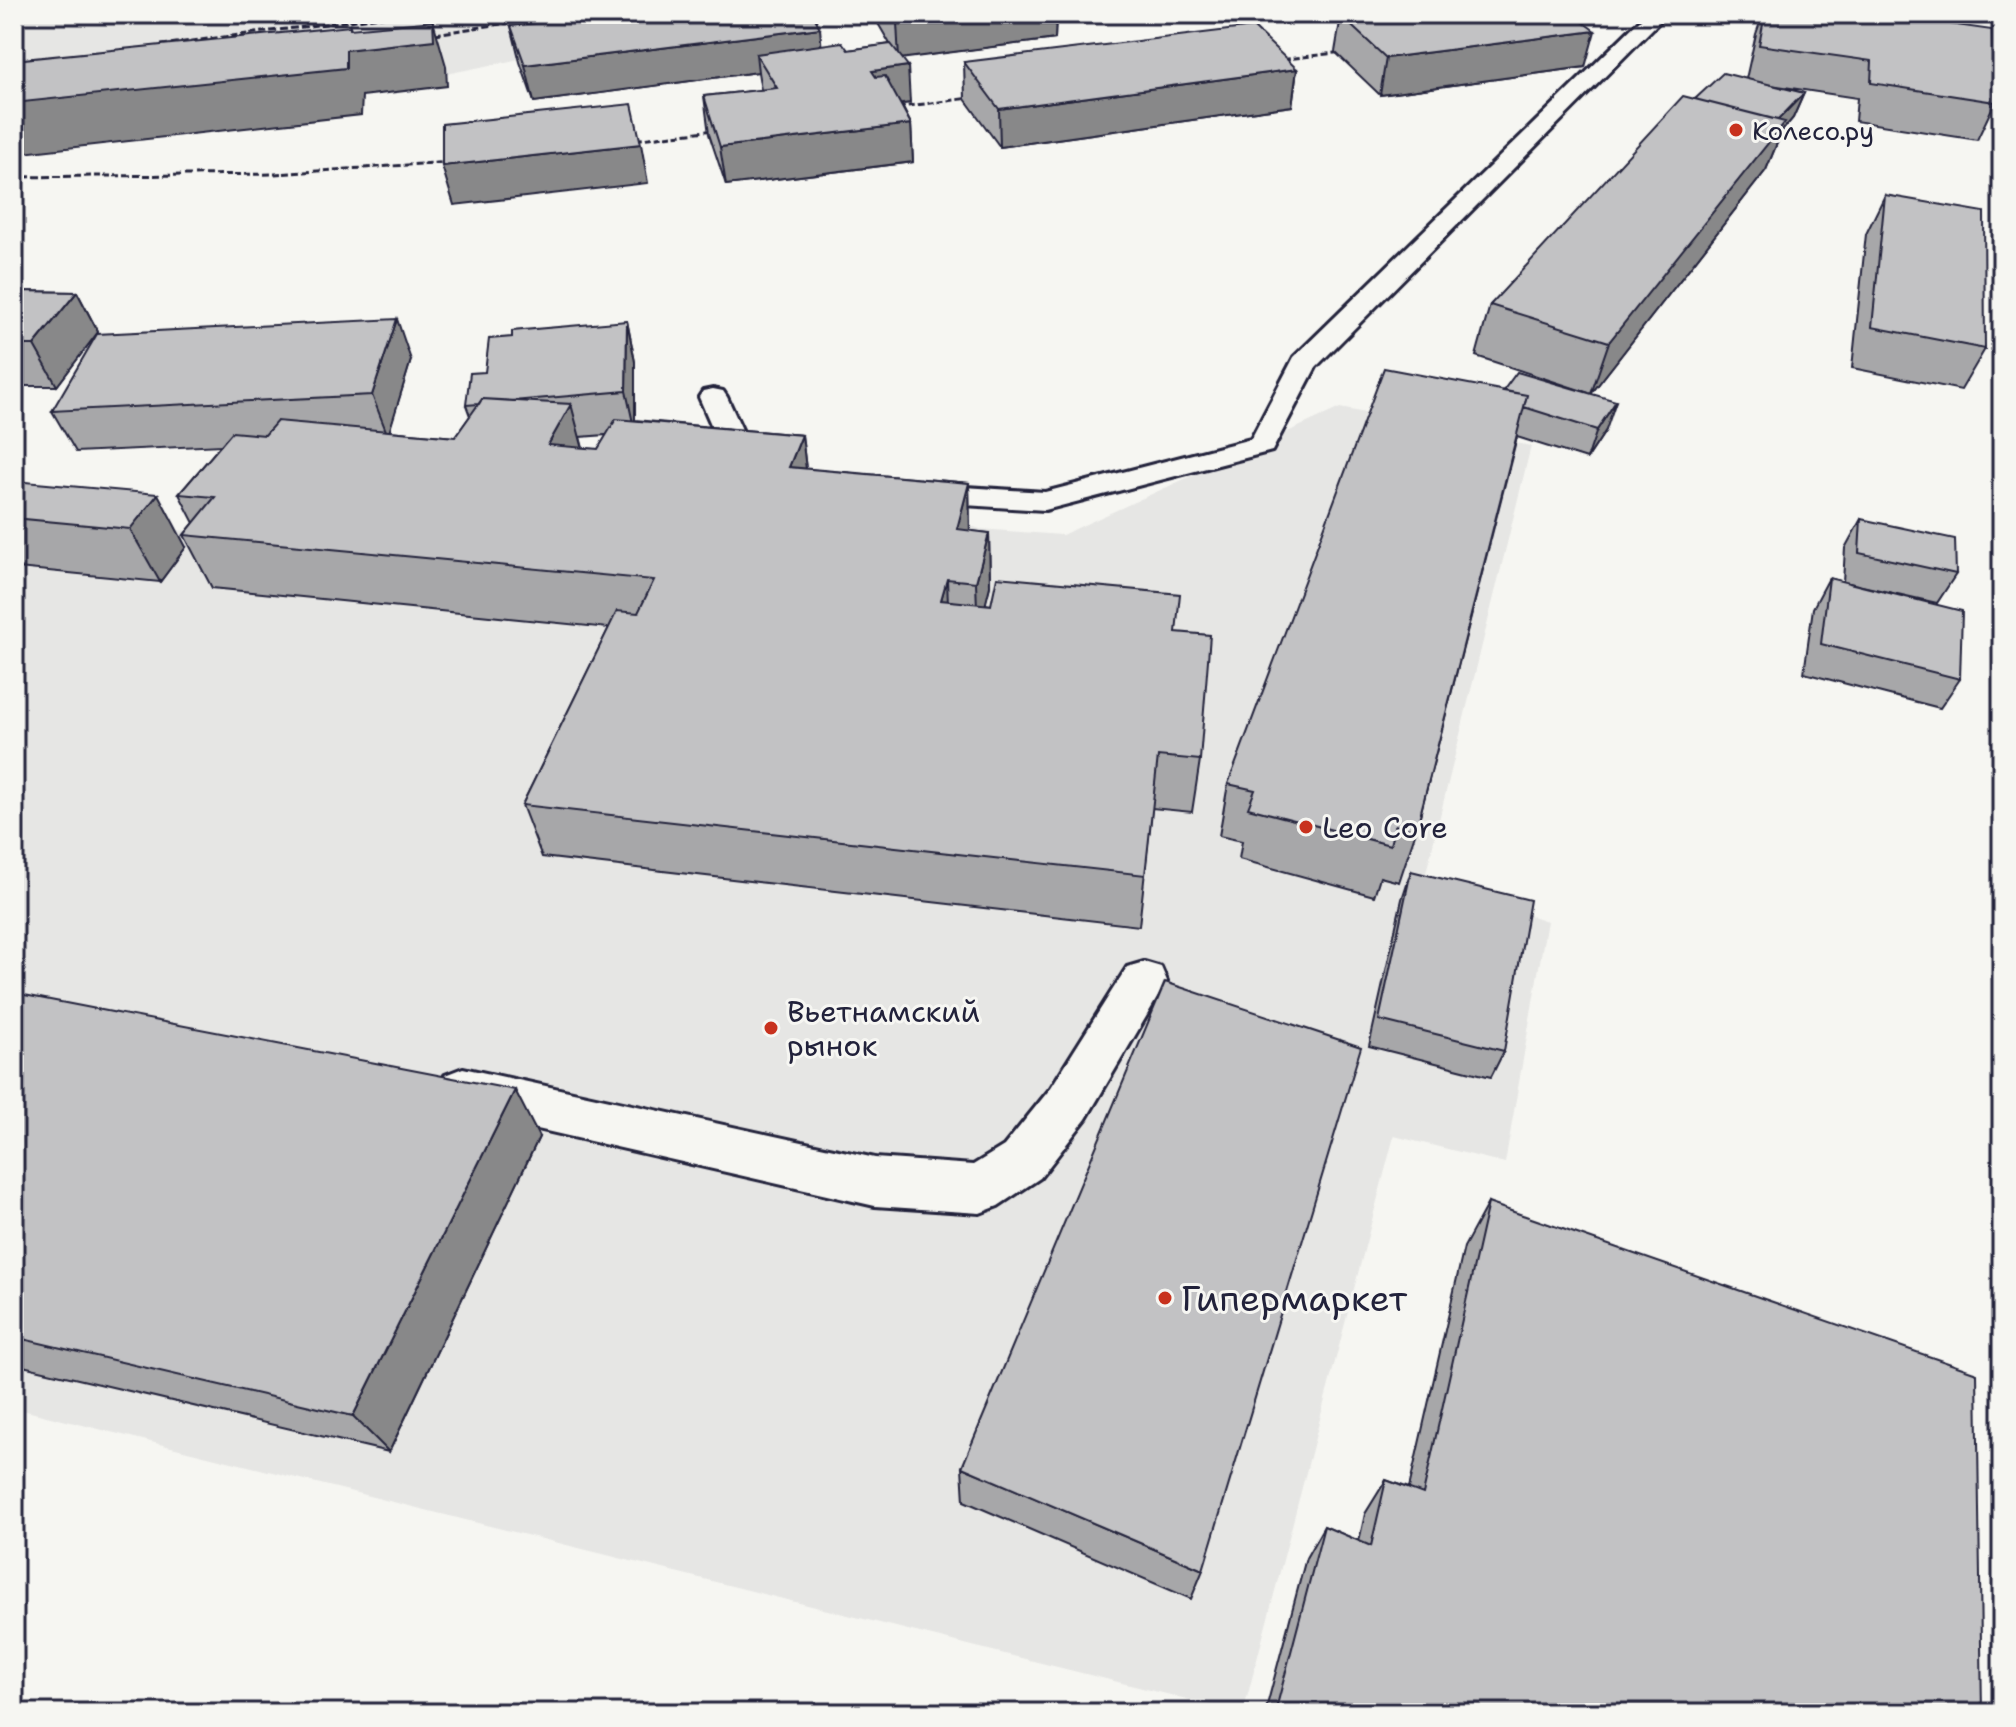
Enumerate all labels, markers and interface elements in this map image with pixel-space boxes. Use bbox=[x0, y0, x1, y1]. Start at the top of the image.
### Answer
place label: Колесо.ру bbox=[1752, 113, 1874, 148]
marker: Колесо.ру bbox=[1727, 121, 1745, 139]
place label: Leo Core bbox=[1322, 807, 1448, 848]
marker: Leo Core bbox=[1297, 818, 1315, 836]
place label: Вьетнамский рынок bbox=[787, 991, 980, 1066]
marker: Вьетнамский рынок bbox=[762, 1019, 780, 1037]
place label: Гипермаркет bbox=[1181, 1274, 1408, 1323]
marker: Гипермаркет bbox=[1156, 1289, 1174, 1307]

